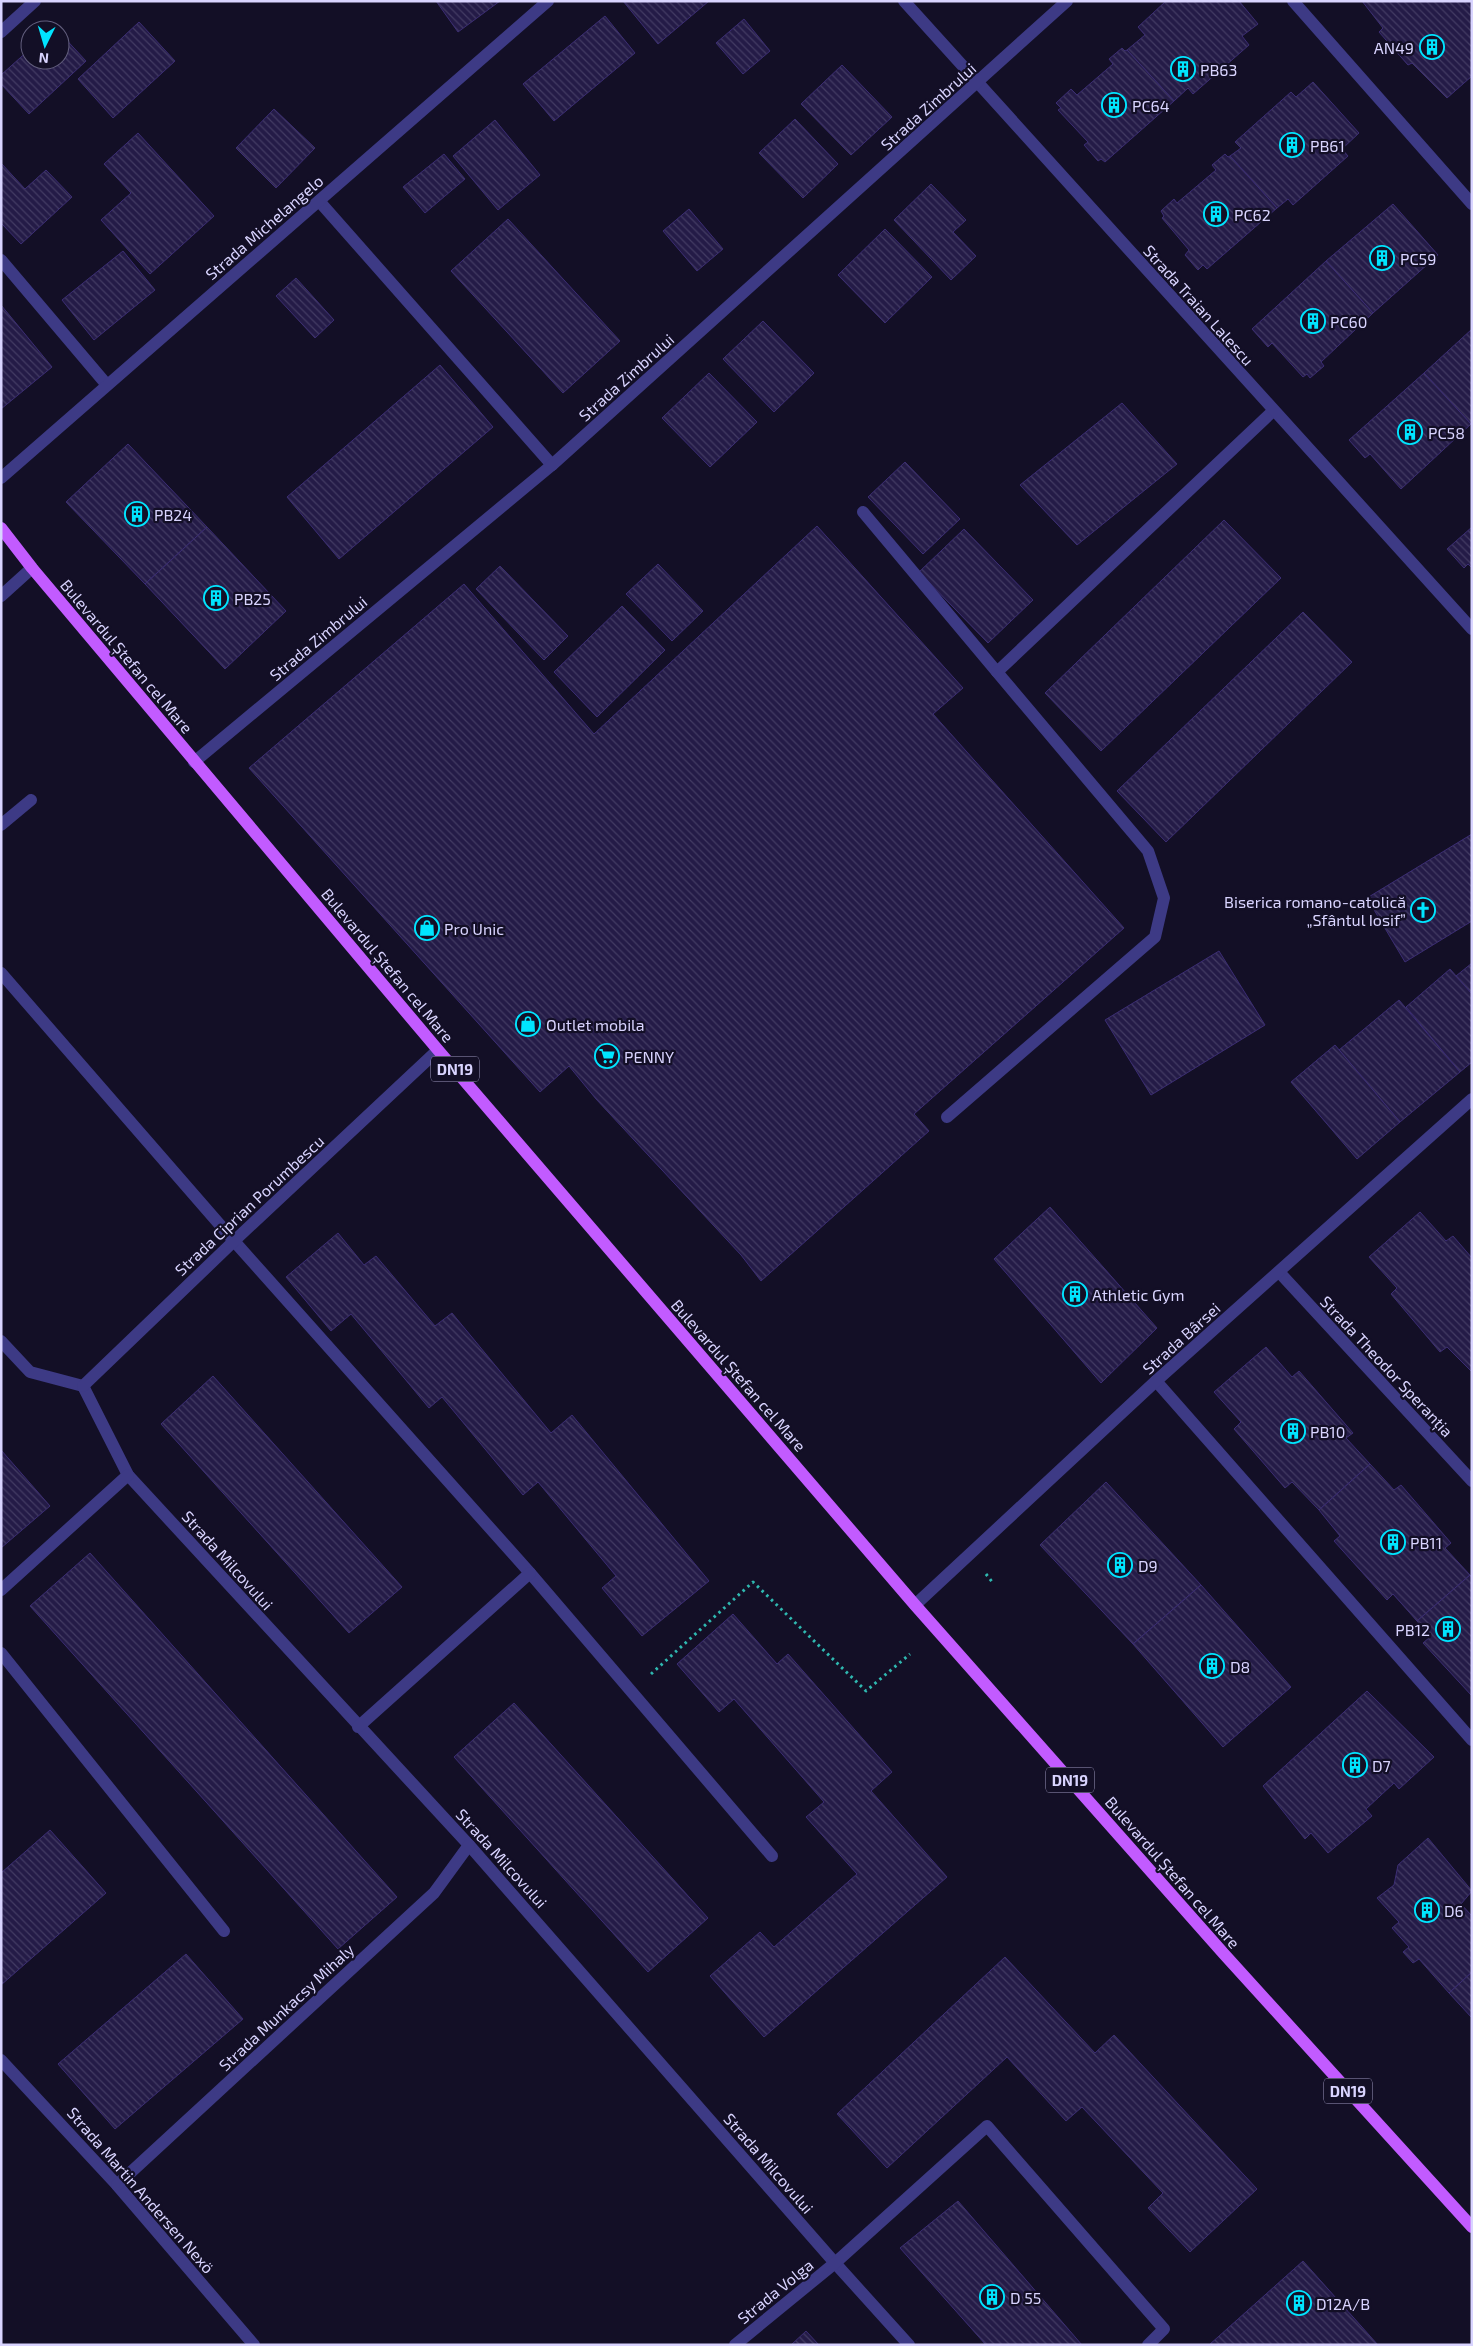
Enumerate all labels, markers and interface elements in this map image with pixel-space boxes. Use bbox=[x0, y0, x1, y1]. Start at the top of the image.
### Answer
north arrow bbox=[20, 20, 70, 70]
building icon: AN49 bbox=[1419, 34, 1445, 60]
place label: AN49 bbox=[1374, 38, 1414, 57]
text: N bbox=[38, 50, 50, 67]
building icon: PB63 bbox=[1170, 56, 1196, 82]
street label: Strada Zimbrului bbox=[877, 58, 979, 154]
place label: PB63 bbox=[1200, 60, 1237, 79]
building icon: PC64 bbox=[1101, 92, 1127, 118]
place label: PC64 bbox=[1132, 96, 1170, 115]
building icon: PB61 bbox=[1279, 132, 1305, 158]
place label: PB61 bbox=[1310, 136, 1345, 155]
street label: Strada Michelangelo bbox=[201, 171, 327, 283]
building icon: PC62 bbox=[1203, 201, 1229, 227]
place label: PC62 bbox=[1234, 205, 1271, 224]
street label: Strada Traian Lalescu bbox=[1140, 241, 1258, 369]
building icon: PC59 bbox=[1369, 245, 1395, 271]
place label: PC59 bbox=[1400, 249, 1436, 268]
building icon: PC60 bbox=[1300, 308, 1326, 334]
place label: PC60 bbox=[1330, 312, 1367, 331]
street label: Strada Zimbrului bbox=[575, 329, 677, 425]
building icon: PC58 bbox=[1397, 419, 1423, 445]
place label: PC58 bbox=[1428, 423, 1465, 442]
building icon: PB24 bbox=[124, 501, 150, 527]
place label: PB24 bbox=[154, 505, 192, 524]
street label: Bulevardul Ștefan cel Mare bbox=[55, 575, 197, 738]
building icon: PB25 bbox=[203, 585, 229, 611]
place label: PB25 bbox=[234, 589, 271, 608]
street label: Strada Zimbrului bbox=[265, 592, 371, 684]
street label: Bulevardul Ștefan cel Mare bbox=[316, 884, 458, 1047]
place label: Biserica romano-catolică „Sfântul Iosif” bbox=[1224, 892, 1406, 929]
church icon: Biserica romano-catolică „Sfântul Iosif” bbox=[1410, 897, 1436, 923]
shop icon: Pro Unic bbox=[414, 915, 440, 941]
place label: Pro Unic bbox=[444, 919, 504, 938]
shop icon: Outlet mobila bbox=[515, 1011, 541, 1037]
place label: Outlet mobila bbox=[546, 1015, 645, 1034]
supermarket icon: PENNY bbox=[594, 1043, 620, 1069]
place label: PENNY bbox=[624, 1047, 674, 1066]
road number: DN19 bbox=[431, 1056, 479, 1082]
street label: Strada Ciprian Porumbescu bbox=[171, 1131, 327, 1279]
building icon: Athletic Gym bbox=[1062, 1281, 1088, 1307]
place label: Athletic Gym bbox=[1092, 1285, 1185, 1304]
street label: Strada Theodor Speranția bbox=[1315, 1292, 1457, 1442]
street label: Bulevardul Ștefan cel Mare bbox=[666, 1295, 810, 1456]
street label: Strada Bârsei bbox=[1138, 1298, 1224, 1378]
building icon: PB10 bbox=[1280, 1418, 1306, 1444]
place label: PB10 bbox=[1310, 1422, 1345, 1441]
street label: Strada Milcovului bbox=[179, 1507, 277, 1613]
building icon: PB11 bbox=[1380, 1529, 1406, 1555]
place label: PB11 bbox=[1410, 1533, 1442, 1552]
building icon: D9 bbox=[1107, 1552, 1133, 1578]
place label: D9 bbox=[1138, 1556, 1158, 1575]
building icon: PB12 bbox=[1435, 1616, 1461, 1642]
place label: PB12 bbox=[1395, 1620, 1430, 1639]
building icon: D8 bbox=[1199, 1653, 1225, 1679]
place label: D8 bbox=[1230, 1657, 1250, 1676]
building icon: D7 bbox=[1342, 1752, 1368, 1778]
place label: D7 bbox=[1372, 1756, 1391, 1775]
road number: DN19 bbox=[1046, 1768, 1094, 1792]
street label: Bulevardul Ștefan cel Mare bbox=[1100, 1792, 1244, 1953]
street label: Strada Milcovului bbox=[453, 1805, 551, 1911]
building icon: D6 bbox=[1414, 1897, 1440, 1923]
place label: D6 bbox=[1444, 1901, 1464, 1920]
street label: Strada Munkacsy Mihaly bbox=[215, 1939, 358, 2075]
road number: DN19 bbox=[1324, 2078, 1372, 2104]
street label: Strada Martin Andersen Nexö bbox=[64, 2103, 218, 2277]
street label: Strada Milcovului bbox=[720, 2109, 818, 2217]
street label: Strada Volga bbox=[733, 2255, 817, 2327]
building icon: D 55 bbox=[979, 2284, 1005, 2310]
place label: D 55 bbox=[1010, 2288, 1041, 2307]
building icon: D12A/B bbox=[1286, 2290, 1312, 2316]
place label: D12A/B bbox=[1316, 2294, 1370, 2313]

